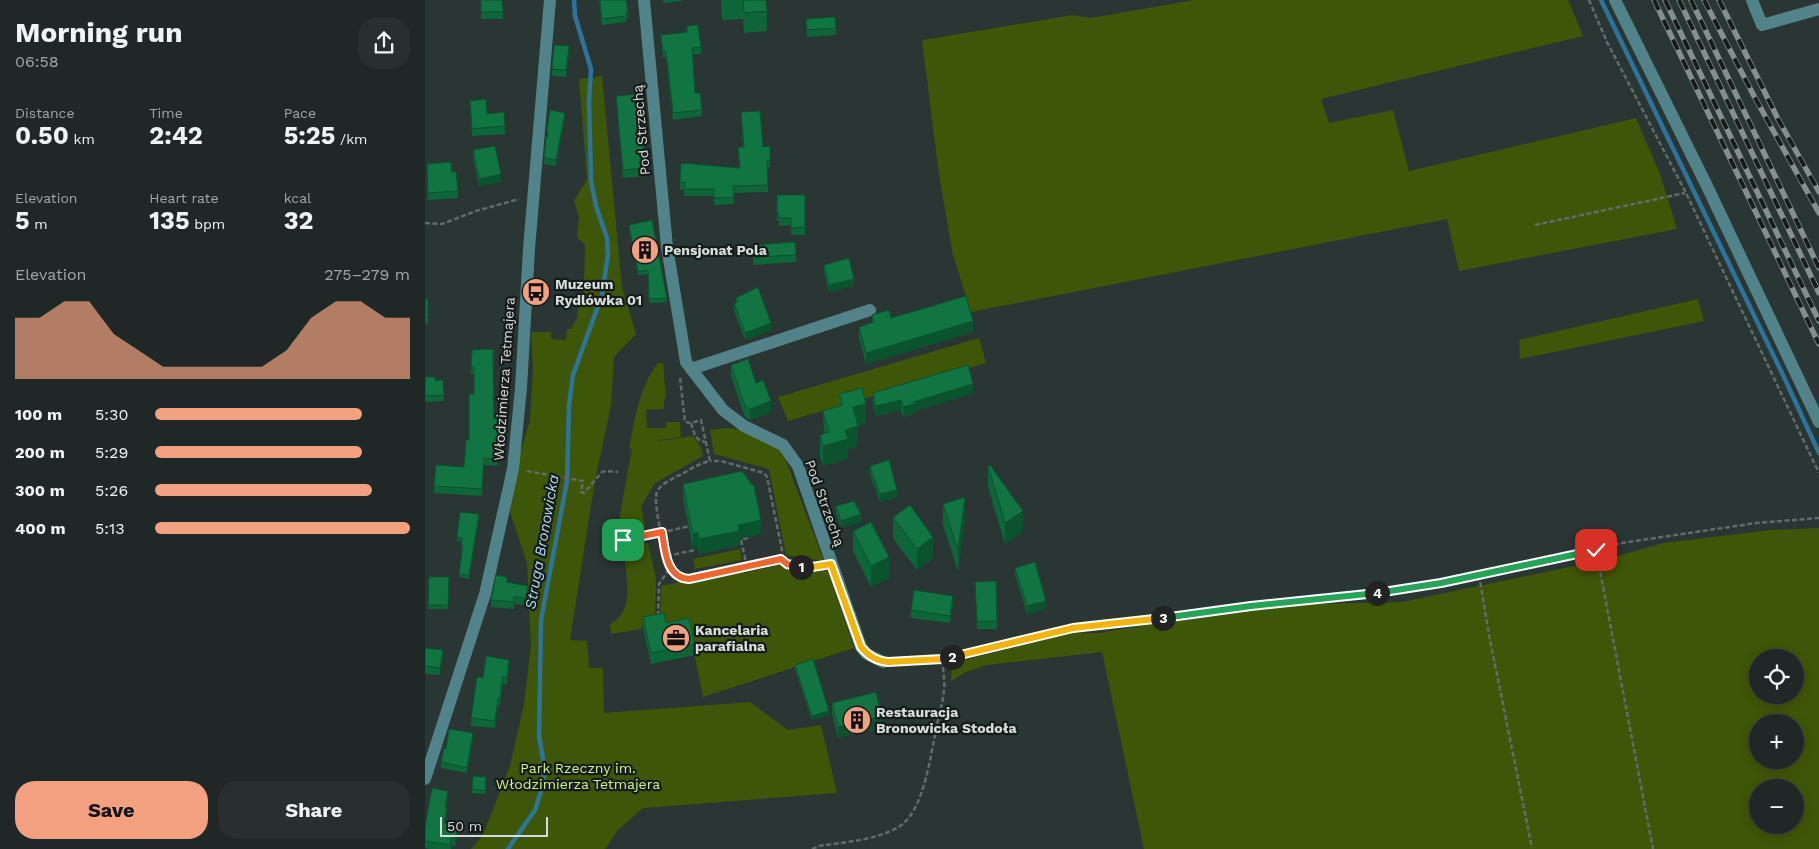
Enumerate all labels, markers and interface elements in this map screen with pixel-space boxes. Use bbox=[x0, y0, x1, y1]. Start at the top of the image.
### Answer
text: Morning run bbox=[15, 16, 183, 49]
button: share bbox=[358, 17, 410, 69]
text: 06:58 bbox=[15, 52, 59, 71]
street label: Pod Strzechą bbox=[629, 84, 653, 176]
text: Distance bbox=[15, 105, 75, 121]
text: Time bbox=[149, 105, 183, 121]
text: Pace bbox=[284, 105, 316, 121]
text: 0.50 bbox=[15, 121, 69, 150]
text: 2:42 bbox=[149, 121, 203, 150]
text: 5:25 bbox=[284, 121, 335, 150]
text: km bbox=[69, 131, 95, 147]
text: /km bbox=[335, 131, 367, 147]
text: Elevation bbox=[15, 190, 78, 206]
text: Heart rate bbox=[149, 190, 219, 206]
text: kcal bbox=[284, 190, 311, 206]
text: 5 bbox=[15, 206, 30, 235]
text: 135 bbox=[149, 206, 190, 235]
text: 32 bbox=[284, 206, 313, 235]
text: m bbox=[30, 216, 48, 232]
text: bpm bbox=[190, 216, 225, 232]
building icon: Pensjonat Pola bbox=[630, 235, 660, 265]
place label: Pensjonat Pola bbox=[664, 242, 768, 258]
text: Elevation bbox=[15, 265, 86, 284]
text: 275–279 m bbox=[324, 265, 410, 284]
place label: Muzeum Rydlówka 01 bbox=[555, 276, 642, 308]
bus stop icon: Muzeum Rydlówka 01 bbox=[521, 277, 551, 307]
street label: Włodzimierza Tetmajera bbox=[490, 296, 518, 461]
text: 100 m bbox=[15, 405, 62, 424]
text: 5:30 bbox=[95, 405, 128, 424]
text: 200 m bbox=[15, 443, 65, 462]
text: 5:29 bbox=[95, 443, 128, 462]
street label: Pod Strzechą bbox=[802, 458, 848, 548]
water label: Struga Bronowicka bbox=[521, 473, 563, 611]
text: 300 m bbox=[15, 481, 65, 500]
text: 5:26 bbox=[95, 481, 128, 500]
text: 400 m bbox=[15, 519, 66, 538]
text: 5:13 bbox=[95, 519, 125, 538]
pin bbox=[602, 519, 644, 561]
icon: arrive bbox=[609, 526, 637, 554]
pin bbox=[1575, 529, 1617, 571]
icon: check bbox=[1582, 536, 1610, 564]
pin: 1 bbox=[789, 554, 813, 580]
text: 1 bbox=[798, 559, 805, 575]
pin: 4 bbox=[1365, 580, 1389, 606]
text: 4 bbox=[1373, 585, 1382, 601]
pin: 3 bbox=[1151, 606, 1175, 630]
text: 3 bbox=[1159, 610, 1168, 626]
place label: Kancelaria parafialna bbox=[695, 622, 769, 654]
office icon: Kancelaria parafialna bbox=[661, 623, 691, 653]
pin: 2 bbox=[939, 644, 965, 670]
text: 2 bbox=[948, 649, 957, 665]
map controls bbox=[1749, 649, 1804, 834]
button: locate bbox=[1749, 649, 1804, 704]
place label: Restauracja Bronowicka Stodoła bbox=[876, 704, 1017, 736]
building icon: Restauracja Bronowicka Stodoła bbox=[842, 705, 872, 735]
button: + bbox=[1749, 714, 1804, 769]
park label: Park Rzeczny im. Włodzimierza Tetmajera bbox=[496, 760, 660, 792]
button: − bbox=[1749, 779, 1804, 834]
button: Save bbox=[15, 781, 208, 839]
button: Share bbox=[218, 781, 410, 839]
scale bar bbox=[440, 814, 547, 837]
text: 50 m bbox=[447, 818, 482, 834]

